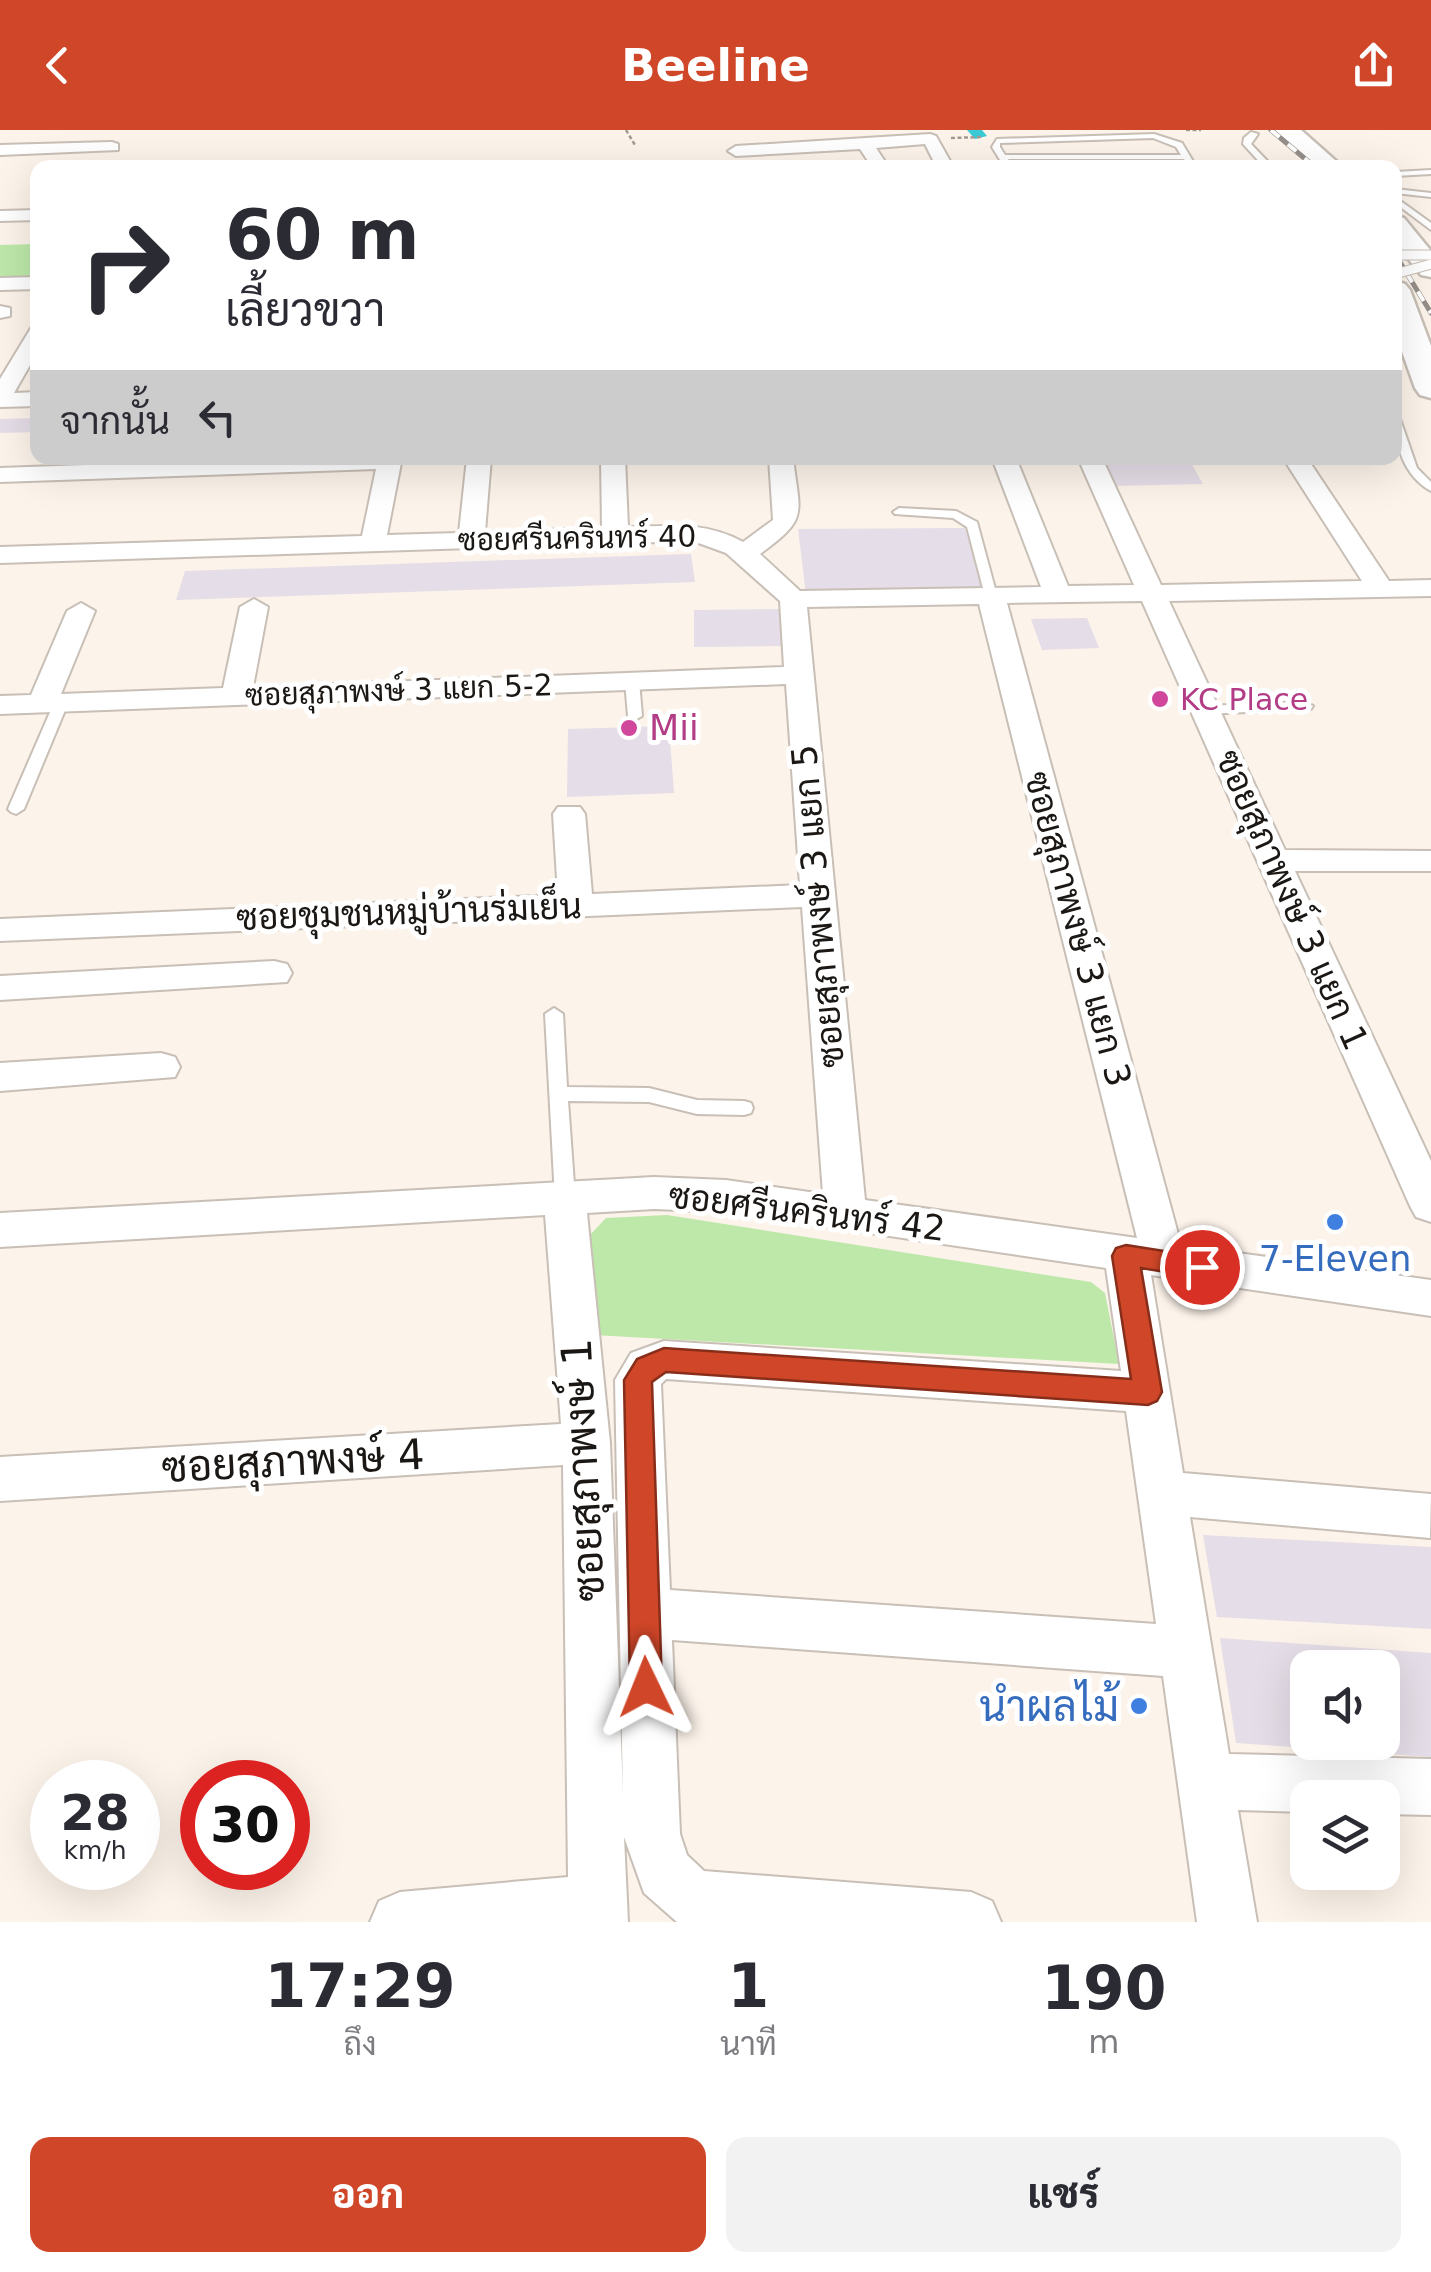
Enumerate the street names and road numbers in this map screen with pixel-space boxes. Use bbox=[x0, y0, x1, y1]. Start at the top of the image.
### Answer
street label: ซอยศรีนครินทร์ 40 bbox=[457, 516, 697, 558]
street label: ซอยสุภาพงษ์ 3 แยก 5-2 bbox=[245, 665, 554, 717]
street label: ซอยสุภาพงษ์ 3 แยก 5 bbox=[781, 742, 856, 1069]
street label: ซอยสุภาพงษ์ 3 แยก 1 bbox=[1204, 743, 1379, 1058]
street label: ซอยสุภาพงษ์ 3 แยก 3 bbox=[1013, 767, 1142, 1092]
street label: ซอยชุมชนหมู่บ้านร่มเย็น bbox=[235, 881, 582, 942]
street label: ซอยศรีนครินทร์ 42 bbox=[666, 1172, 948, 1249]
street label: ซอยสุภาพงษ์ 1 bbox=[550, 1337, 619, 1603]
street label: ซอยสุภาพงษ์ 4 bbox=[160, 1428, 426, 1497]

